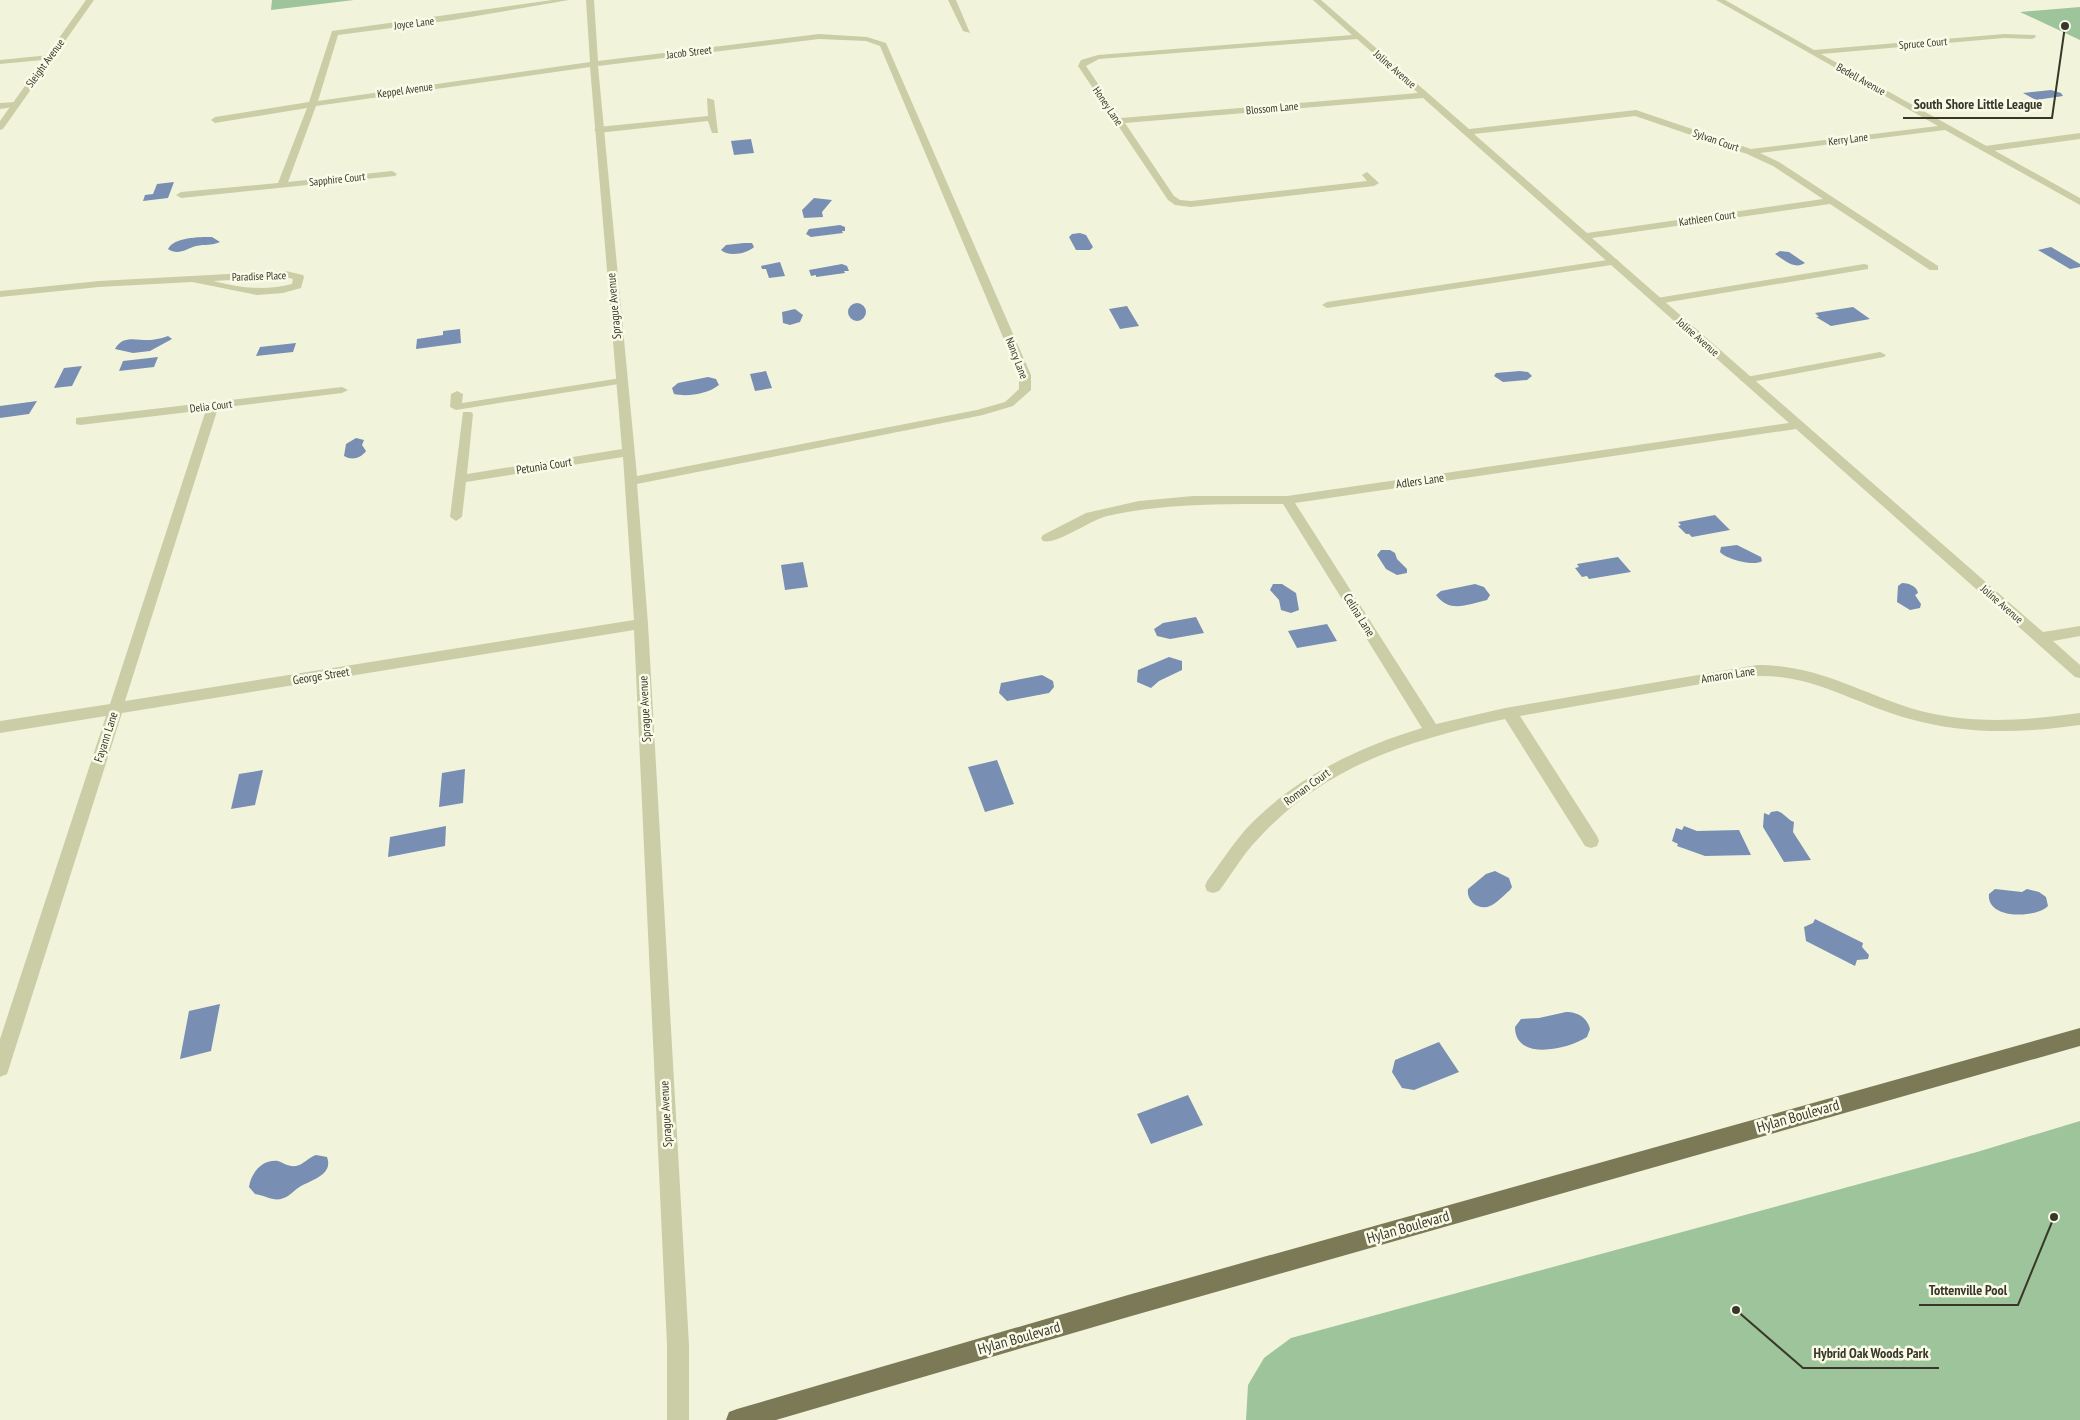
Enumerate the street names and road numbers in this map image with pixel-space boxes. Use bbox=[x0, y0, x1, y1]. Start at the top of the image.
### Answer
street label: Joyce Lane bbox=[392, 14, 435, 33]
street label: Spruce Court bbox=[1898, 34, 1948, 52]
street label: Sleight Avenue bbox=[23, 36, 68, 90]
street label: Jacob Street bbox=[665, 42, 712, 62]
street label: Joline Avenue bbox=[1370, 46, 1419, 91]
street label: Bedell Avenue bbox=[1834, 60, 1888, 98]
street label: Keppel Avenue bbox=[376, 79, 434, 101]
street label: Honey Lane bbox=[1090, 84, 1126, 129]
street label: Blossom Lane bbox=[1245, 99, 1299, 117]
street label: Sylvan Court bbox=[1691, 126, 1741, 154]
street label: Kerry Lane bbox=[1827, 130, 1869, 148]
street label: Sapphire Court bbox=[308, 169, 366, 189]
street label: Kathleen Court bbox=[1678, 207, 1736, 229]
street label: Paradise Place bbox=[232, 268, 287, 284]
street label: Sprague Avenue bbox=[603, 272, 624, 340]
street label: Joline Avenue bbox=[1673, 314, 1722, 359]
street label: Nancy Lane bbox=[1003, 335, 1031, 381]
street label: Delia Court bbox=[189, 396, 233, 416]
street label: Petunia Court bbox=[515, 454, 574, 477]
street label: Adlers Lane bbox=[1395, 470, 1445, 491]
street label: Joline Avenue bbox=[1977, 581, 2026, 626]
street label: Celina Lane bbox=[1340, 590, 1379, 639]
street label: Amaron Lane bbox=[1700, 663, 1756, 686]
street label: George Street bbox=[292, 664, 351, 687]
street label: Sprague Avenue bbox=[635, 675, 654, 743]
street label: Fayann Lane bbox=[90, 710, 121, 764]
street label: Roman Court bbox=[1281, 764, 1333, 808]
street label: Sprague Avenue bbox=[656, 1080, 675, 1148]
street label: Hylan Boulevard bbox=[1754, 1095, 1841, 1136]
street label: Hylan Boulevard bbox=[1364, 1206, 1451, 1247]
street label: Hylan Boulevard bbox=[975, 1317, 1062, 1358]

